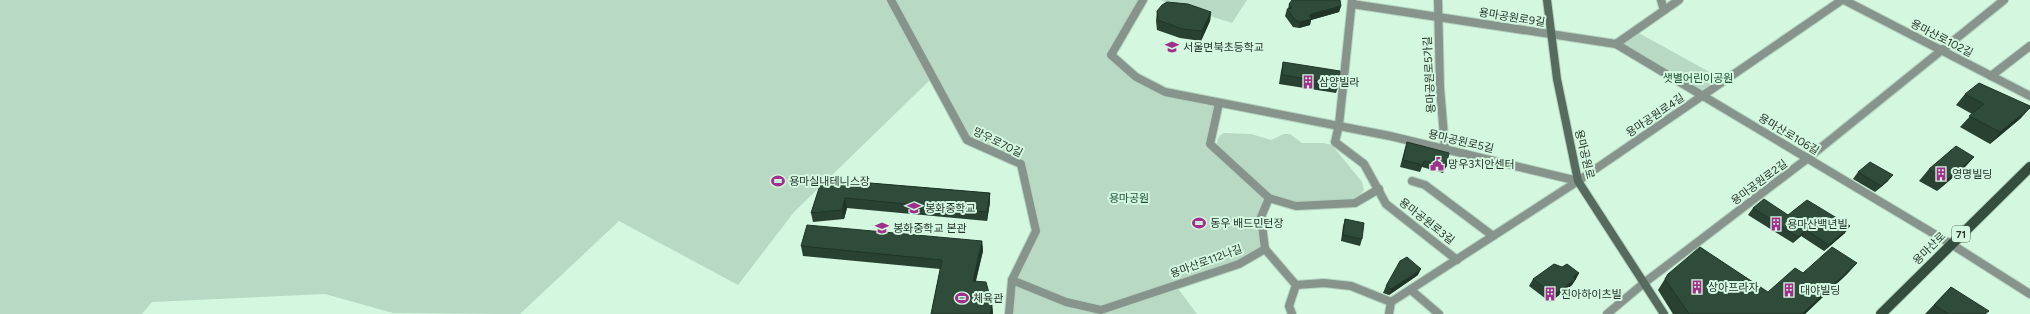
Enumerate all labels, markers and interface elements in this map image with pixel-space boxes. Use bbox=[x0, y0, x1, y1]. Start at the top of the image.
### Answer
street label: 용마공원로9길 bbox=[1478, 6, 1546, 29]
street label: 용마산로102길 bbox=[1908, 17, 1975, 60]
street label: 용마공원로5가길 bbox=[1421, 36, 1438, 114]
school or university icon: 서울면북초등학교 bbox=[1164, 39, 1180, 55]
place label: 서울면북초등학교 bbox=[1183, 41, 1264, 54]
park label: 샛별어린이공원 bbox=[1663, 72, 1733, 85]
building icon: 삼양빌라 bbox=[1300, 74, 1316, 90]
place label: 삼양빌라 bbox=[1319, 76, 1359, 89]
street label: 용마공원로4길 bbox=[1624, 91, 1687, 140]
street label: 용마산로106길 bbox=[1756, 111, 1821, 158]
street label: 망우로70길 bbox=[971, 125, 1025, 160]
street label: 용마공원로5길 bbox=[1427, 128, 1495, 155]
street label: 용마공원로 bbox=[1572, 128, 1597, 180]
public building icon: 망우3치안센터 bbox=[1429, 156, 1445, 172]
street label: 용마공원로2길 bbox=[1729, 157, 1790, 208]
place label: 망우3치안센터 bbox=[1448, 158, 1515, 171]
building icon: 영명빌딩 bbox=[1933, 166, 1949, 182]
place label: 영명빌딩 bbox=[1952, 168, 1992, 181]
sports icon: 용마실내테니스장 bbox=[770, 173, 786, 189]
place label: 용마실내테니스장 bbox=[789, 175, 870, 188]
park label: 용마공원 bbox=[1109, 192, 1149, 205]
street label: 용마공원로3길 bbox=[1396, 196, 1457, 247]
school or university icon: 봉화중학교 bbox=[906, 200, 922, 216]
place label: 봉화중학교 bbox=[925, 202, 976, 215]
sports icon: 동우 배드민턴장 bbox=[1191, 215, 1207, 231]
building icon: 용마산백년빌 bbox=[1768, 216, 1784, 232]
place label: 동우 배드민턴장 bbox=[1210, 217, 1284, 230]
place label: 용마산백년빌 bbox=[1787, 218, 1848, 231]
school or university icon: 봉화중학교 본관 bbox=[874, 220, 890, 236]
place label: 봉화중학교 본관 bbox=[893, 222, 967, 235]
road number: 71 bbox=[1952, 226, 1970, 242]
street label: 용마산로 bbox=[1910, 229, 1948, 267]
street label: 용마산로112나길 bbox=[1168, 242, 1244, 281]
building icon: 상아프라자 bbox=[1689, 279, 1705, 295]
place label: 상아프라자 bbox=[1708, 281, 1759, 294]
building icon: 대야빌딩 bbox=[1781, 282, 1797, 298]
place label: 대야빌딩 bbox=[1800, 284, 1840, 297]
building icon: 진아하이츠빌 bbox=[1542, 286, 1558, 302]
place label: 진아하이츠빌 bbox=[1561, 288, 1622, 301]
sports icon: 체육관 bbox=[954, 290, 970, 306]
place label: 체육관 bbox=[973, 292, 1003, 305]

